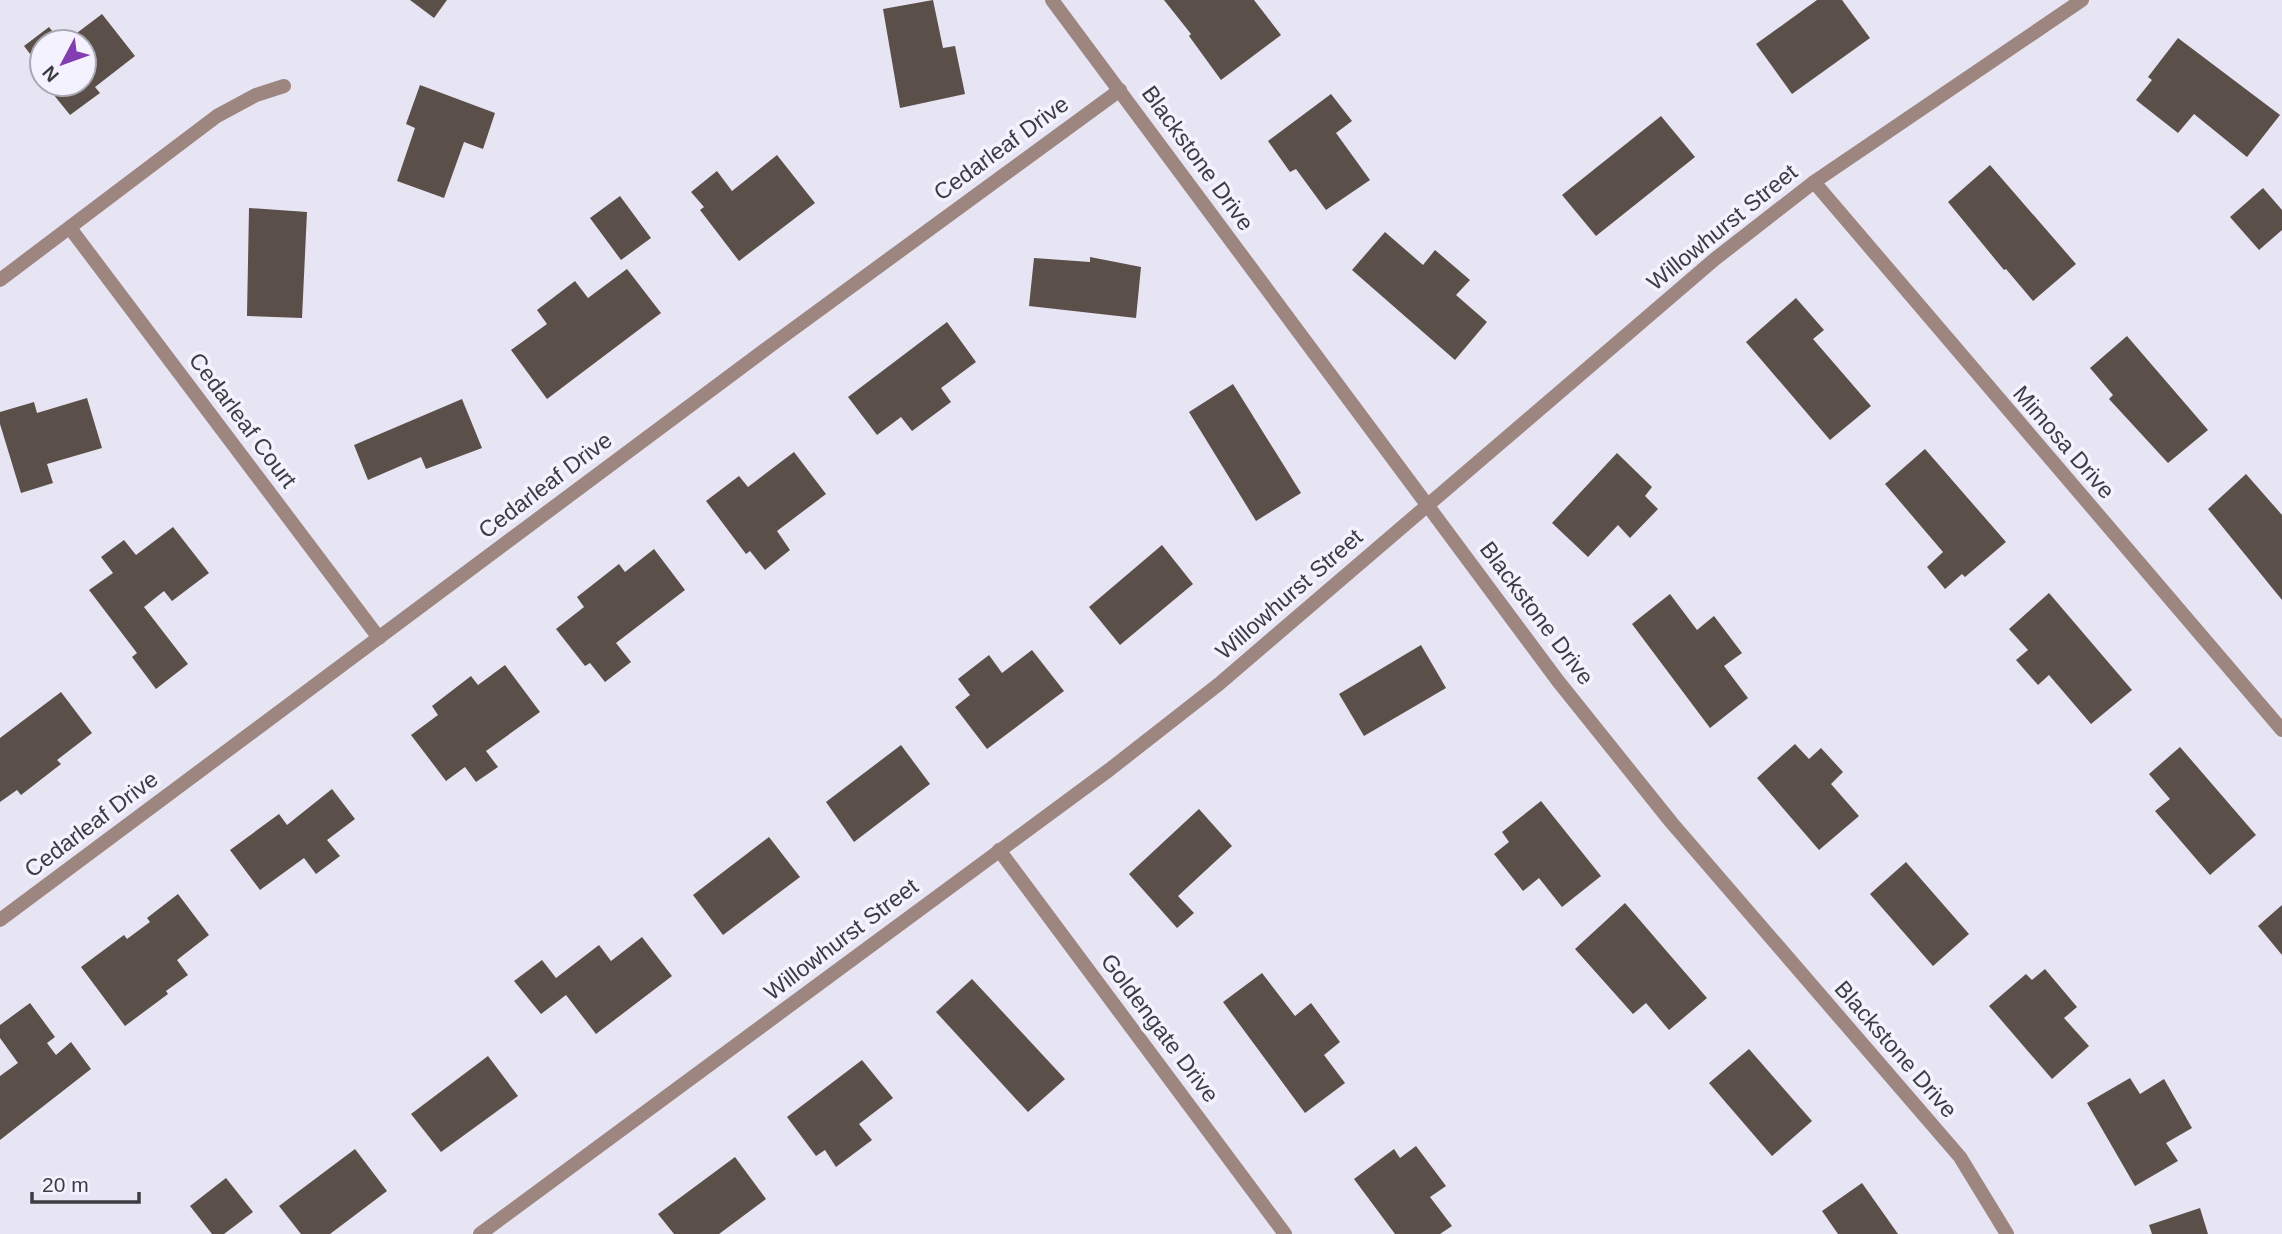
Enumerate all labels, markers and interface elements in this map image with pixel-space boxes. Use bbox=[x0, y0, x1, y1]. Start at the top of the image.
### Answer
north arrow bbox=[28, 28, 98, 98]
text: N bbox=[38, 62, 63, 86]
street label: Blackstone Drive bbox=[1137, 81, 1259, 235]
street label: Cedarleaf Drive bbox=[929, 91, 1073, 205]
street label: Willowhurst Street bbox=[1642, 158, 1803, 295]
street label: Cedarleaf Court bbox=[184, 347, 303, 493]
street label: Mimosa Drive bbox=[2008, 380, 2120, 504]
street label: Cedarleaf Drive bbox=[473, 427, 617, 543]
street label: Willowhurst Street bbox=[1211, 523, 1368, 665]
street label: Blackstone Drive bbox=[1475, 536, 1599, 690]
street label: Cedarleaf Drive bbox=[19, 766, 163, 882]
street label: Willowhurst Street bbox=[759, 872, 923, 1005]
street label: Goldengate Drive bbox=[1096, 949, 1224, 1107]
street label: Blackstone Drive bbox=[1830, 975, 1962, 1123]
scale bar bbox=[32, 1160, 138, 1204]
text: 20 m bbox=[42, 1173, 89, 1196]

